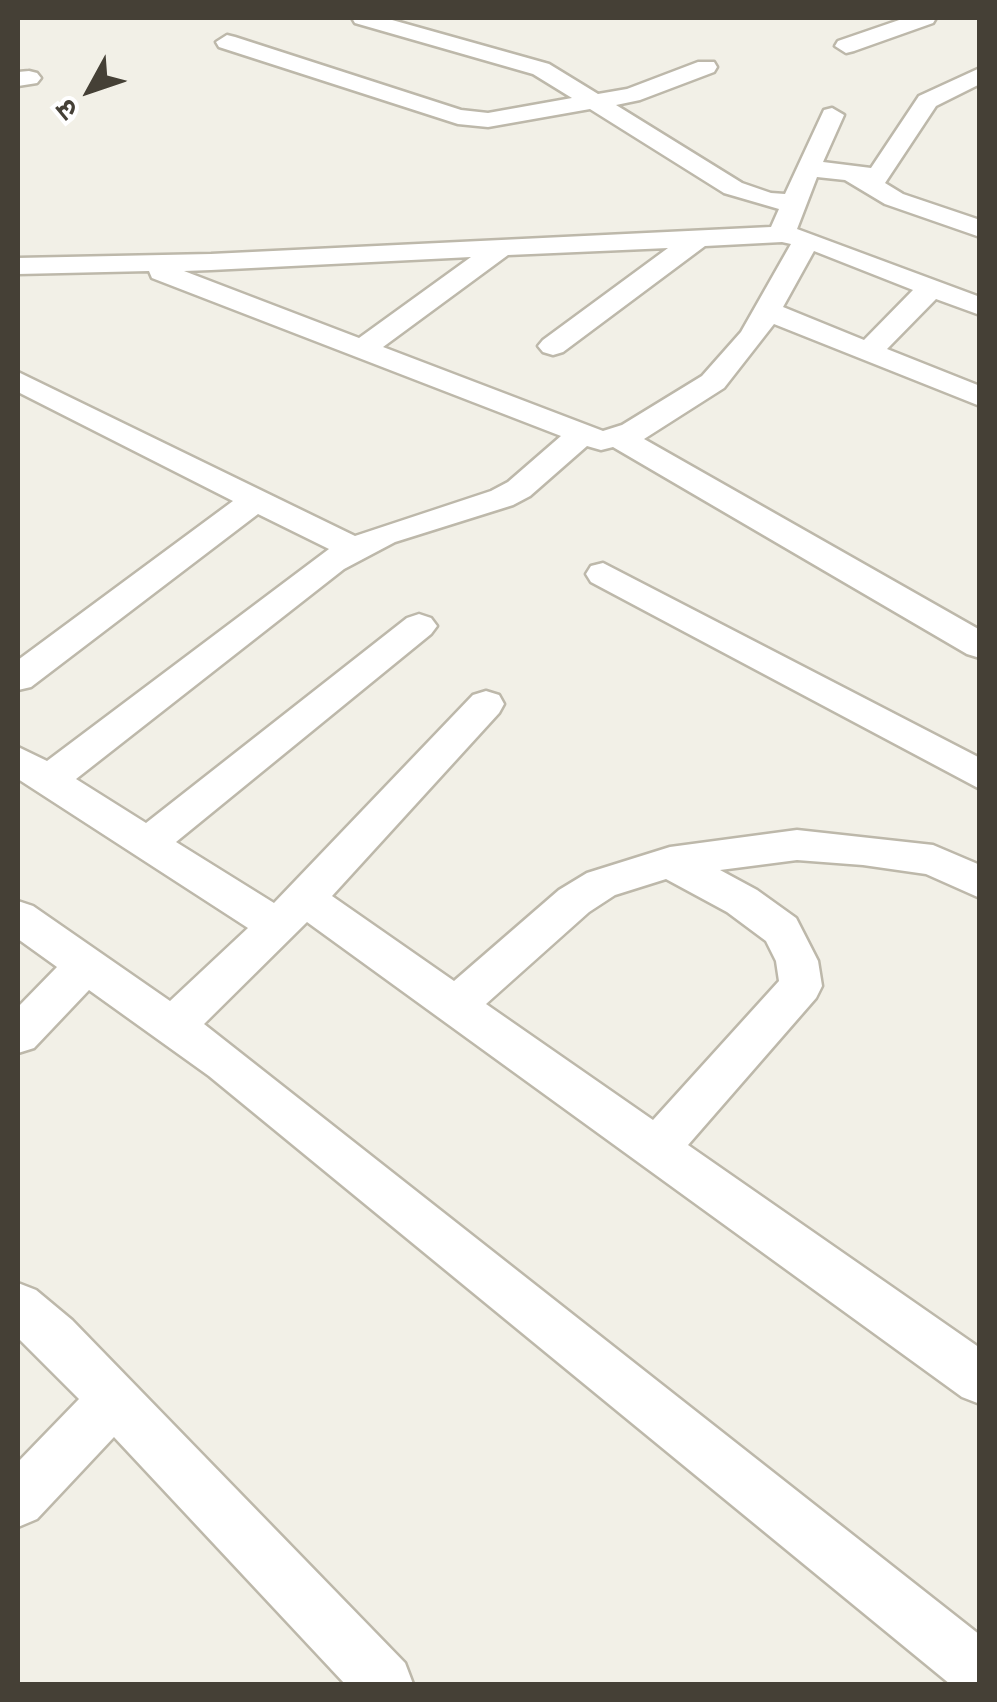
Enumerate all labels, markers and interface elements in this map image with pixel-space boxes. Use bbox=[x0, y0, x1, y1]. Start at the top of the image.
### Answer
north arrow bbox=[40, 40, 140, 140]
text: उ bbox=[49, 92, 85, 126]

